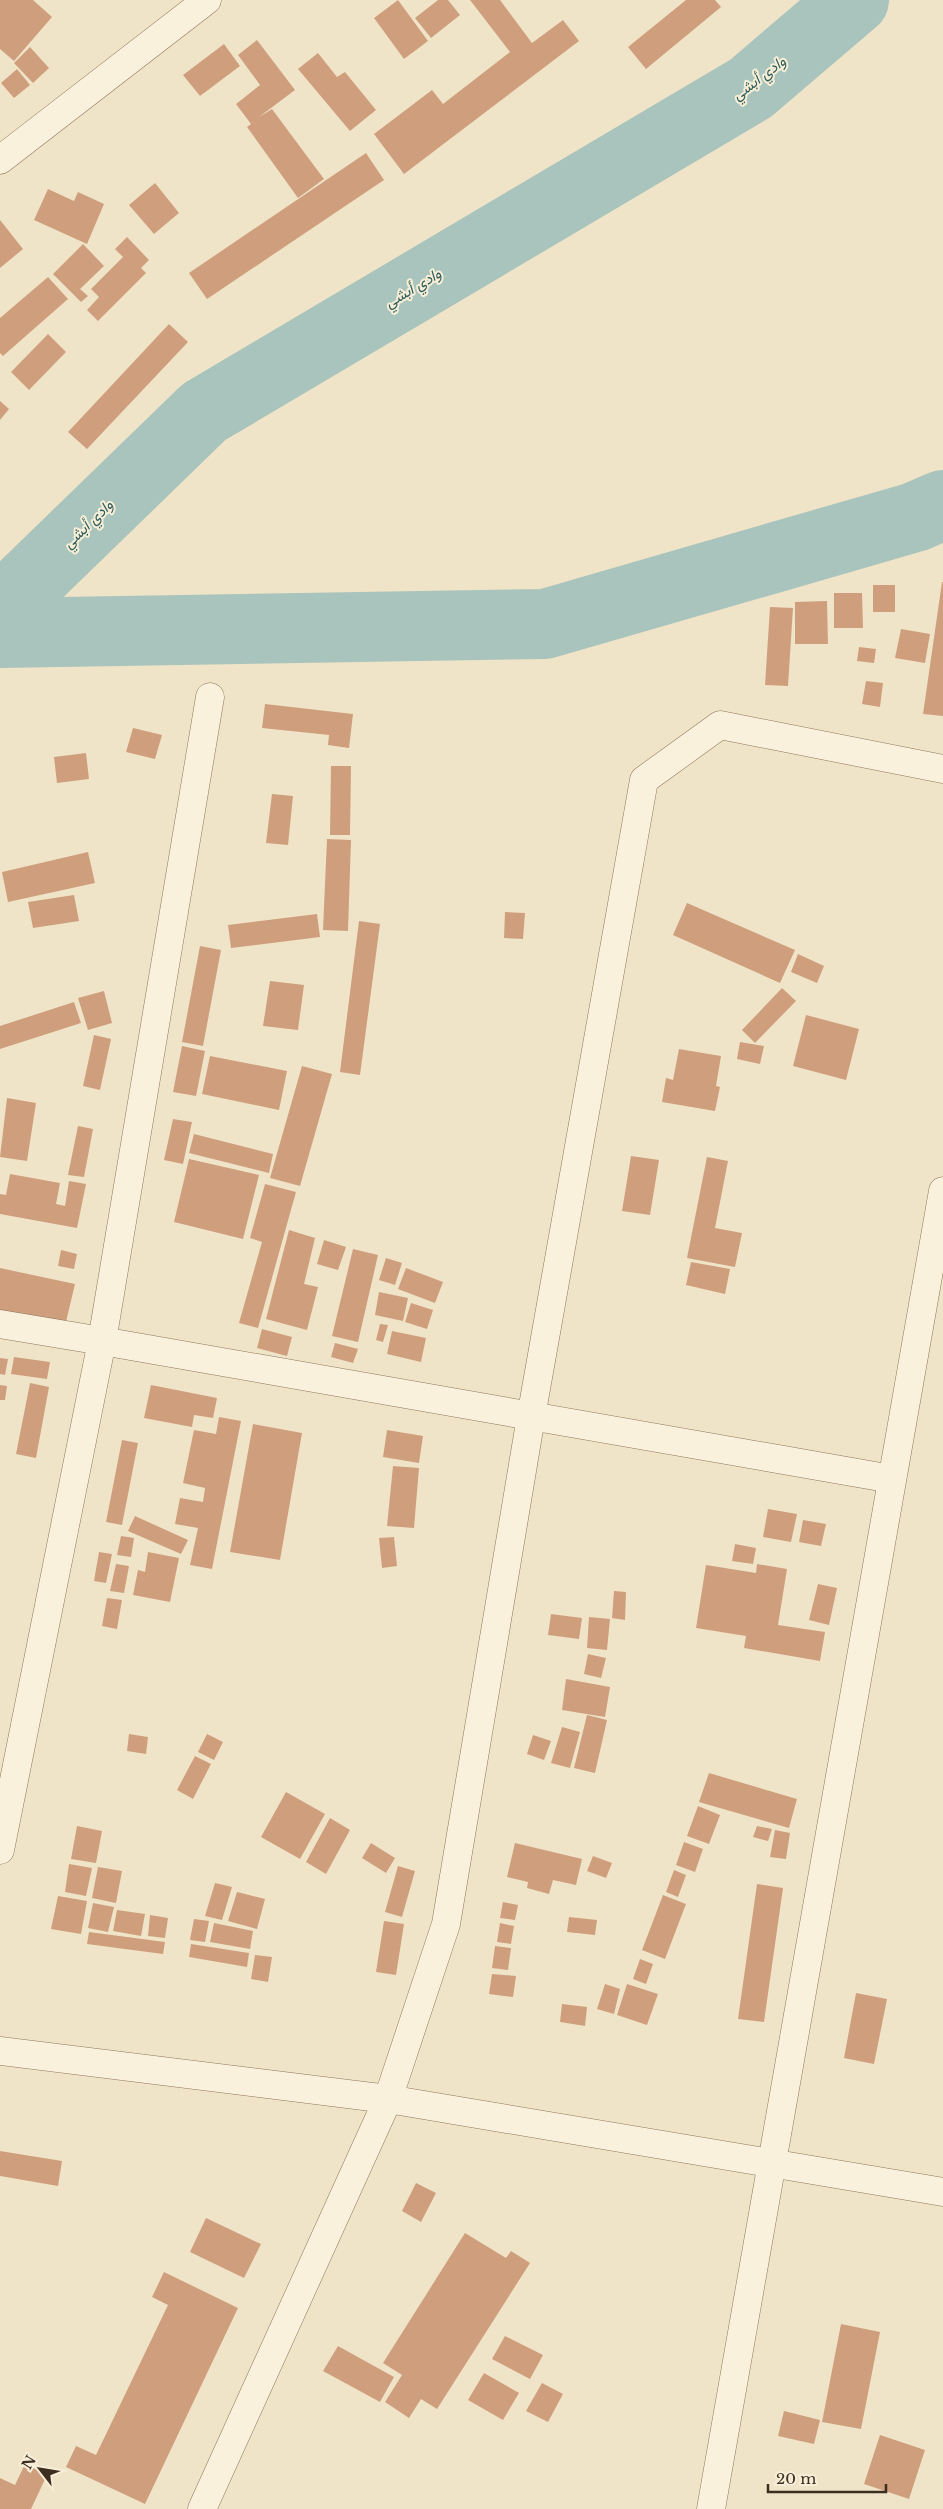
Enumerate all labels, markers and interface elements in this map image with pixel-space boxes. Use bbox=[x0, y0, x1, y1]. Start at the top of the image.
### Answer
water label: وادي أبشي bbox=[728, 51, 791, 106]
water label: وادي أبشي bbox=[381, 263, 446, 314]
water label: وادي أبشي bbox=[59, 495, 119, 554]
north arrow bbox=[15, 2444, 65, 2494]
text: N bbox=[18, 2452, 40, 2473]
scale bar bbox=[768, 2462, 886, 2494]
text: 20 m bbox=[776, 2469, 816, 2488]

